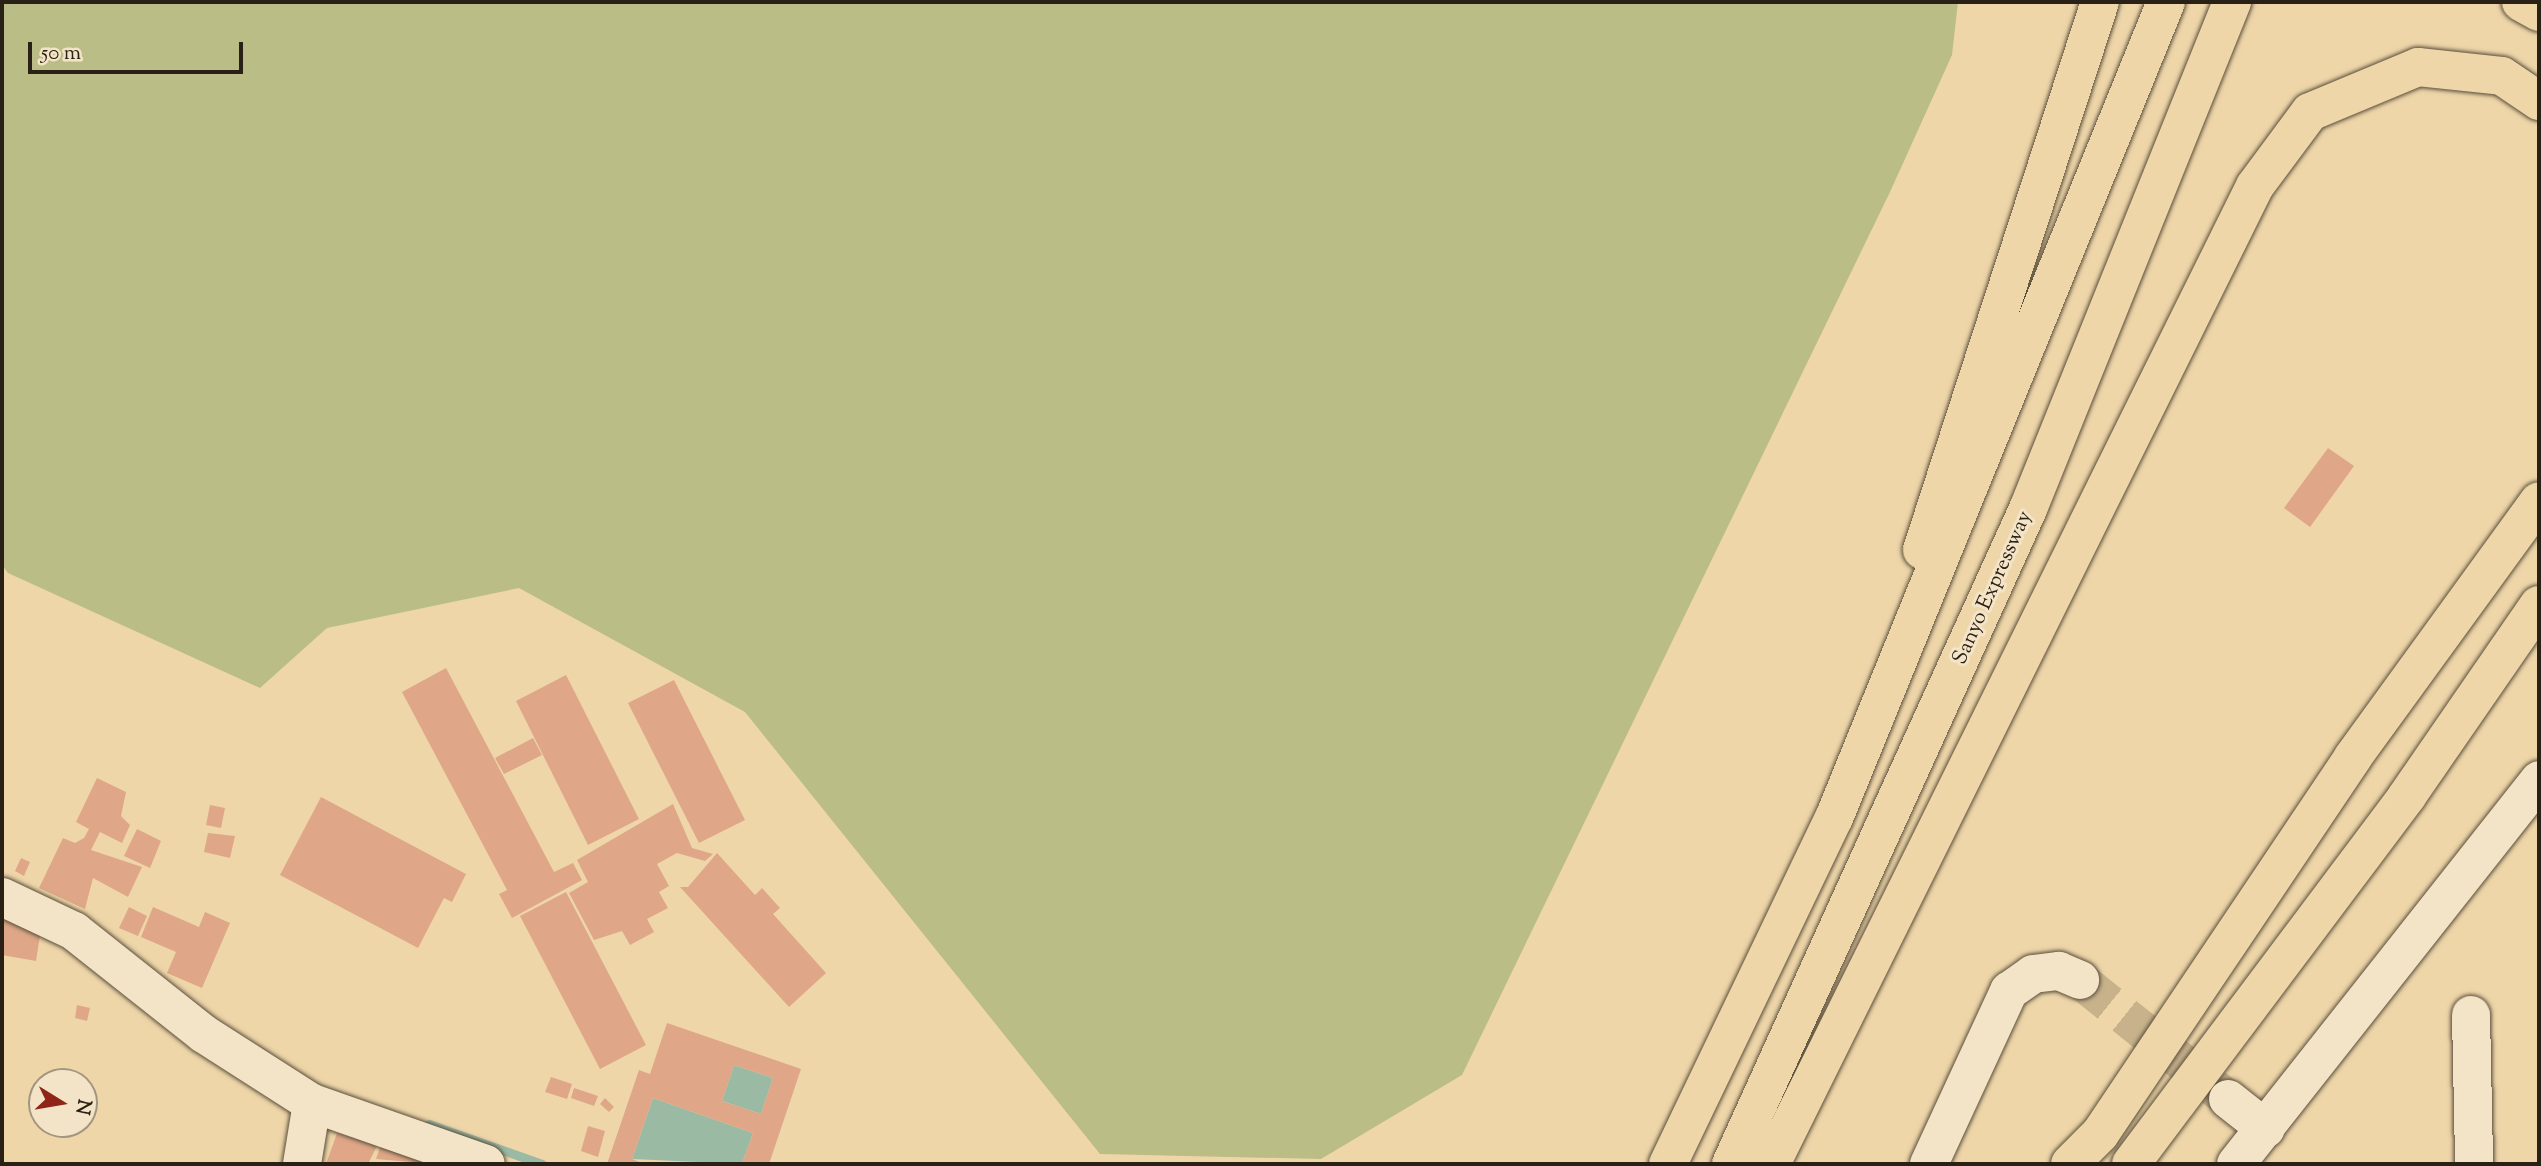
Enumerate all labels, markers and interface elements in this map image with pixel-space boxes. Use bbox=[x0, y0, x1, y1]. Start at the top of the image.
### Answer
scale bar bbox=[32, 28, 247, 72]
text: 50 m bbox=[41, 39, 81, 69]
street label: Sanyo Expressway bbox=[1948, 507, 2038, 669]
north arrow bbox=[28, 1068, 98, 1138]
text: N bbox=[67, 1097, 97, 1117]

